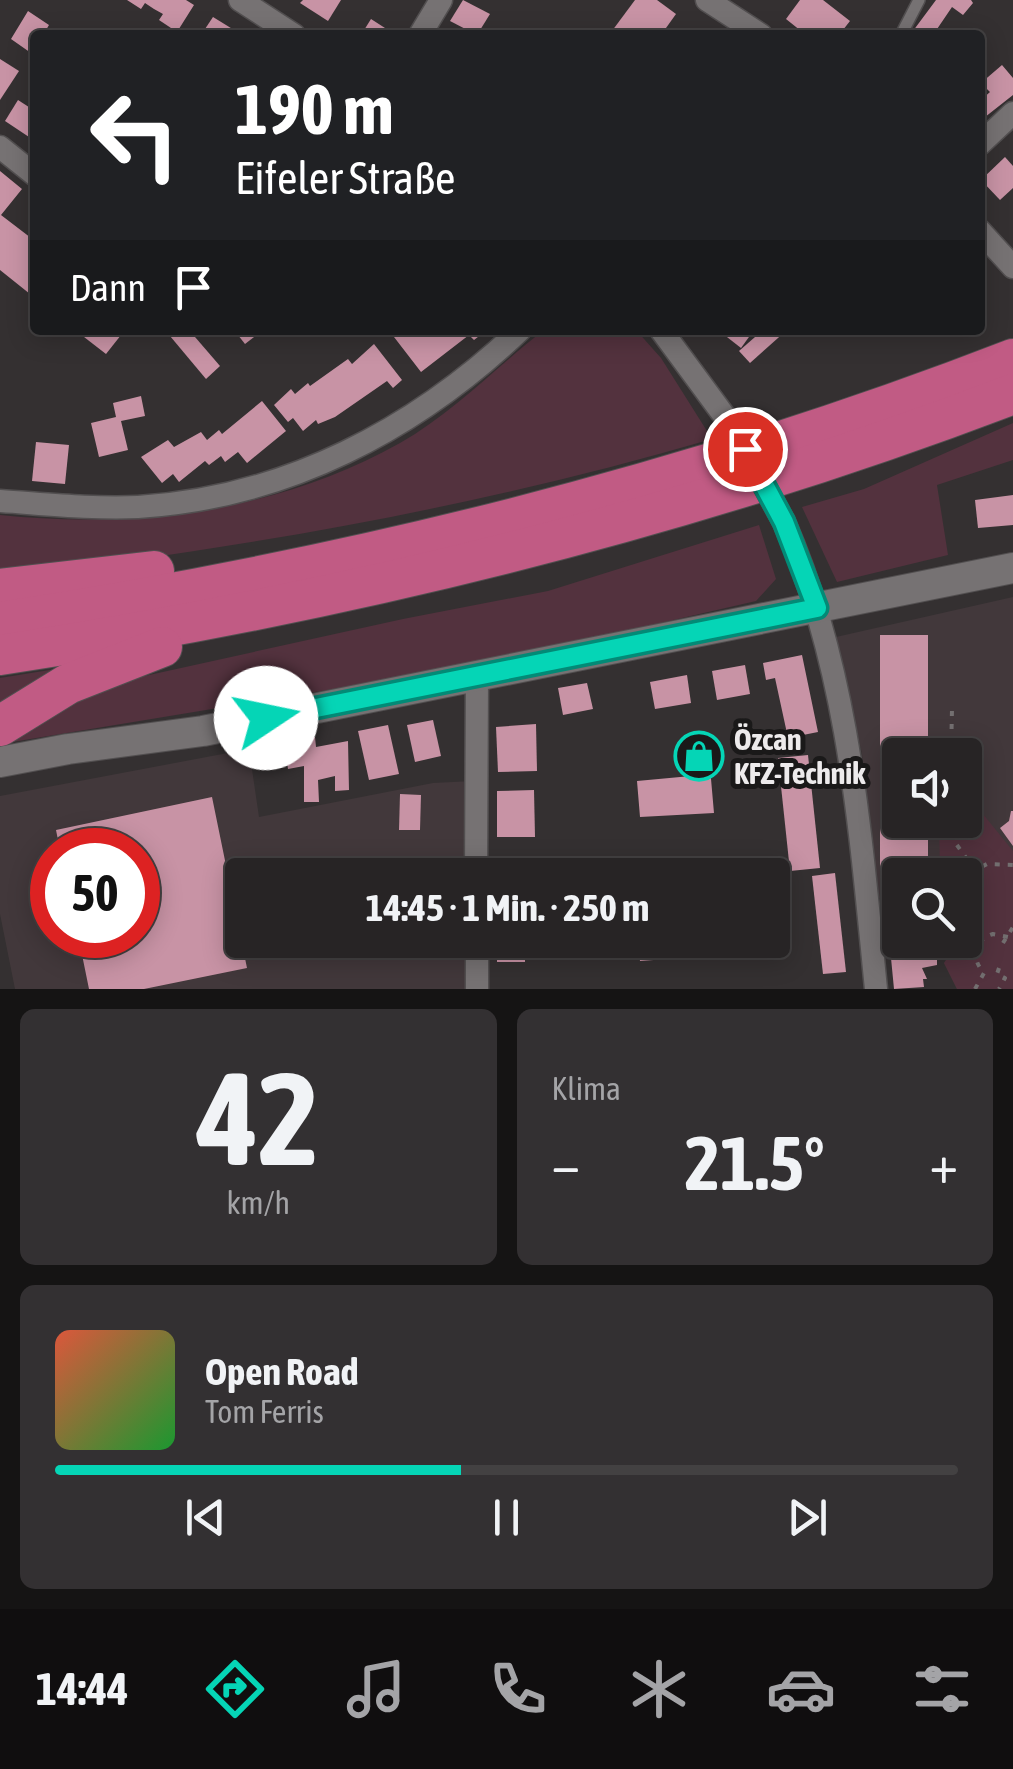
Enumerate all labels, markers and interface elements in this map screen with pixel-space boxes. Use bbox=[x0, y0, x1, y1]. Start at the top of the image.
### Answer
text: 190 m bbox=[235, 69, 394, 149]
icon: left bbox=[70, 70, 200, 200]
text: Eifeler Straße bbox=[235, 152, 455, 204]
icon: arrive bbox=[166, 260, 221, 315]
text: Dann bbox=[70, 266, 146, 309]
pin bbox=[703, 407, 788, 492]
icon: arrive bbox=[718, 422, 773, 477]
position arrow bbox=[214, 666, 318, 770]
place label: Özcan KFZ-Technik bbox=[734, 722, 866, 790]
shop icon: Özcan KFZ-Technik bbox=[673, 730, 725, 782]
map controls bbox=[882, 738, 982, 958]
button: sound bbox=[882, 738, 982, 838]
speed limit sign: 50 bbox=[30, 828, 160, 958]
button: search bbox=[882, 858, 982, 958]
text: 14:45 · 1 Min. · 250 m bbox=[366, 886, 649, 929]
text: 42 bbox=[197, 1044, 319, 1193]
text: Klima bbox=[552, 1070, 621, 1107]
text: 21.5° bbox=[685, 1120, 825, 1206]
text: − bbox=[552, 1132, 580, 1195]
text: + bbox=[929, 1132, 958, 1195]
text: km/h bbox=[227, 1184, 290, 1221]
text: Open Road bbox=[205, 1350, 359, 1393]
text: Tom Ferris bbox=[205, 1393, 324, 1430]
icon: previous bbox=[178, 1490, 233, 1545]
icon: pause bbox=[479, 1490, 534, 1545]
icon: next bbox=[780, 1490, 835, 1545]
icon: directions bbox=[200, 1654, 270, 1724]
icon: music bbox=[341, 1654, 411, 1724]
icon: phone bbox=[483, 1654, 553, 1724]
icon: climate bbox=[624, 1654, 694, 1724]
icon: car bbox=[766, 1654, 836, 1724]
icon: filters bbox=[907, 1654, 977, 1724]
text: 14:44 bbox=[36, 1663, 128, 1715]

